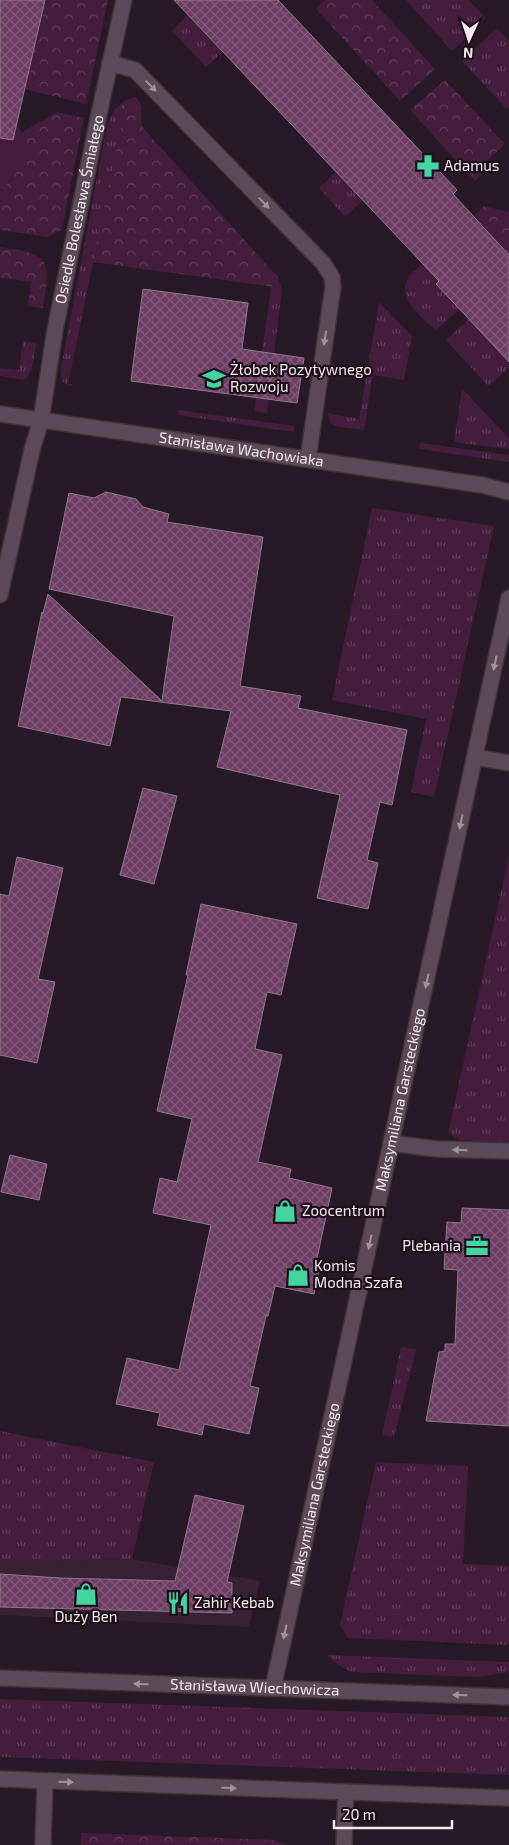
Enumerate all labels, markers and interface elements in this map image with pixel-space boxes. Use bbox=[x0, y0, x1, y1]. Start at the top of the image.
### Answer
north arrow bbox=[444, 15, 494, 65]
text: N bbox=[463, 45, 474, 62]
one-way arrow bbox=[145, 80, 157, 92]
street label: Osiedle Bolesława Śmiałego bbox=[51, 113, 107, 305]
pharmacy icon: Adamus bbox=[415, 153, 441, 179]
place label: Adamus bbox=[444, 156, 499, 174]
one-way arrow bbox=[258, 196, 270, 208]
one-way arrow bbox=[321, 330, 329, 346]
place label: Żłobek Pozytywnego Rozwoju bbox=[230, 360, 372, 396]
school or university icon: Żłobek Pozytywnego Rozwoju bbox=[201, 366, 227, 392]
street label: Stanisława Wachowiaka bbox=[158, 428, 325, 470]
one-way arrow bbox=[491, 656, 499, 671]
one-way arrow bbox=[457, 815, 465, 830]
one-way arrow bbox=[423, 973, 431, 988]
street label: Maksymiliana Garsteckiego bbox=[371, 1006, 428, 1193]
one-way arrow bbox=[452, 1145, 468, 1153]
shop icon: Zoocentrum bbox=[272, 1198, 298, 1224]
place label: Zoocentrum bbox=[302, 1201, 385, 1219]
office icon: Plebania bbox=[464, 1233, 490, 1259]
one-way arrow bbox=[366, 1235, 374, 1250]
place label: Plebania bbox=[402, 1236, 461, 1254]
place label: Komis Modna Szafa bbox=[314, 1256, 403, 1291]
shop icon: Komis Modna Szafa bbox=[285, 1262, 311, 1288]
street label: Maksymiliana Garsteckiego bbox=[285, 1401, 342, 1588]
shop icon: Duży Ben bbox=[73, 1581, 99, 1607]
restaurant icon: Zahir Kebab bbox=[165, 1590, 191, 1616]
place label: Zahir Kebab bbox=[194, 1593, 274, 1611]
place label: Duży Ben bbox=[54, 1607, 118, 1625]
one-way arrow bbox=[281, 1625, 289, 1640]
street label: Stanisława Wiechowicza bbox=[170, 1674, 340, 1699]
one-way arrow bbox=[132, 1679, 148, 1687]
one-way arrow bbox=[452, 1691, 468, 1699]
one-way arrow bbox=[58, 1778, 74, 1786]
one-way arrow bbox=[221, 1784, 237, 1792]
scale bar bbox=[334, 1798, 452, 1830]
text: 20 m bbox=[342, 1805, 376, 1823]

